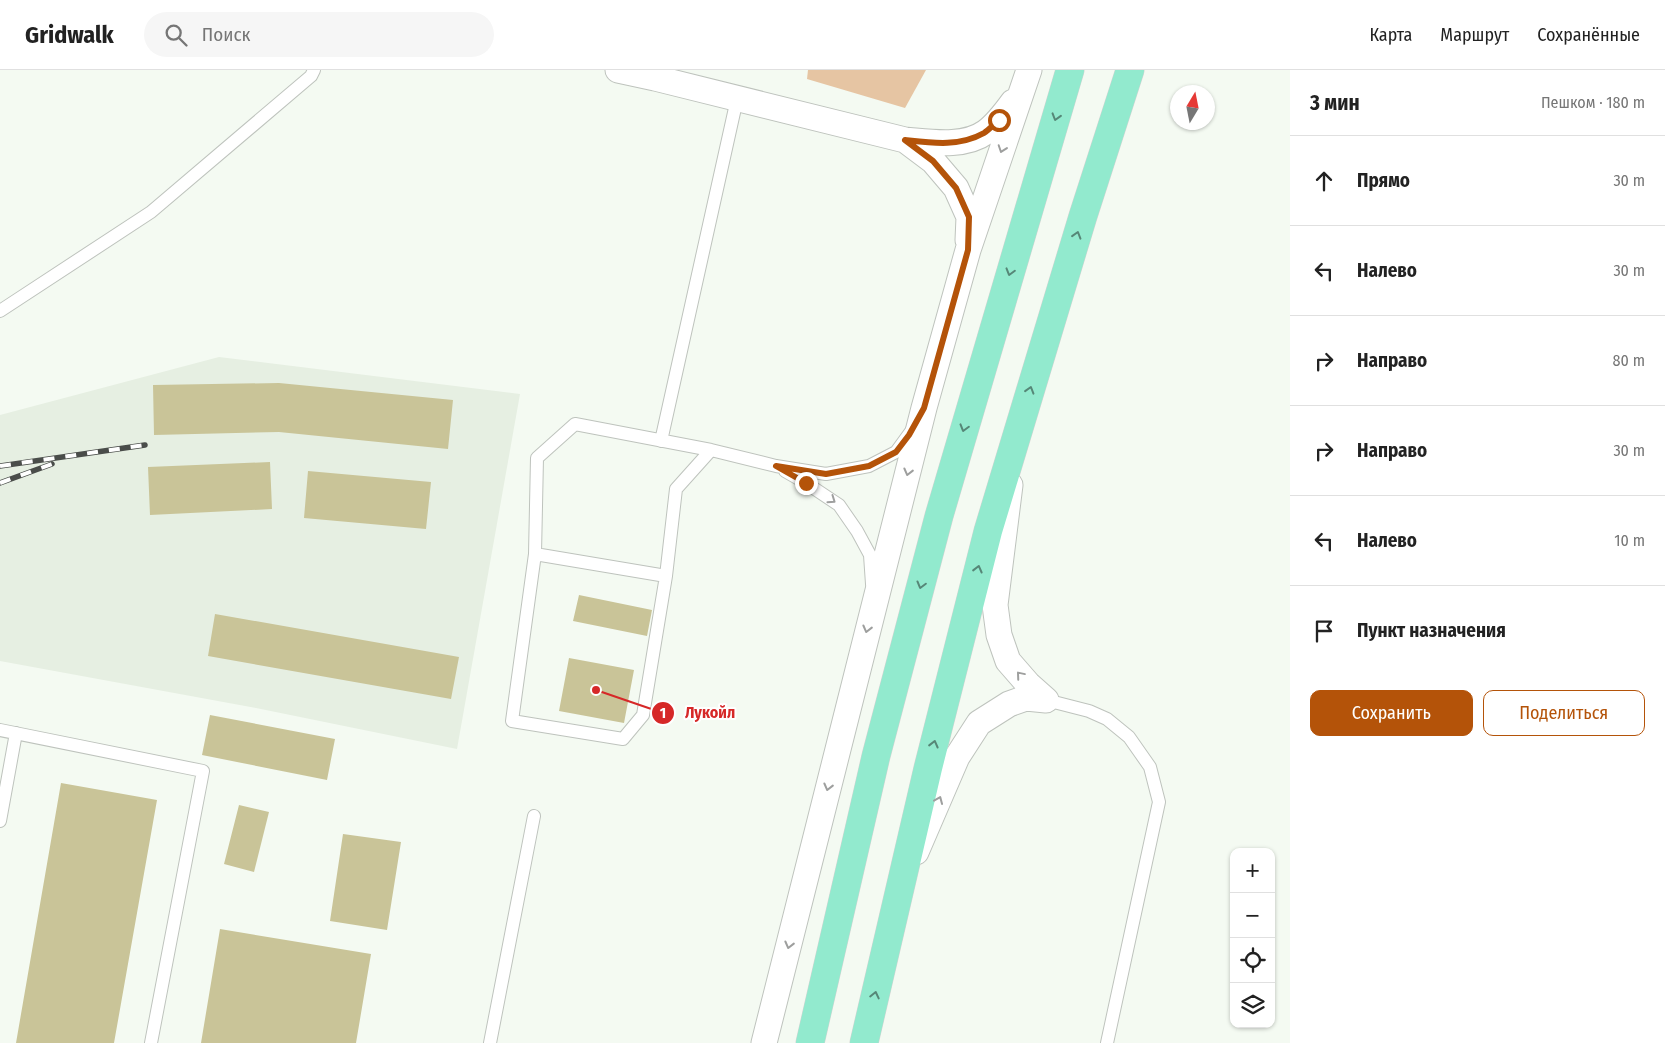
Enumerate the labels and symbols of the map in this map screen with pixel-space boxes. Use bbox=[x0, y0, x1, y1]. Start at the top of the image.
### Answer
north arrow bbox=[1170, 85, 1215, 130]
route start bbox=[988, 109, 1011, 132]
one-way arrow bbox=[1052, 112, 1062, 120]
one-way arrow bbox=[998, 145, 1008, 153]
one-way arrow bbox=[1072, 231, 1082, 240]
one-way arrow bbox=[1006, 268, 1016, 276]
one-way arrow bbox=[1025, 387, 1035, 395]
one-way arrow bbox=[960, 424, 970, 432]
one-way arrow bbox=[903, 467, 913, 475]
route end bbox=[795, 472, 818, 495]
one-way arrow bbox=[827, 494, 836, 503]
one-way arrow bbox=[972, 565, 983, 574]
one-way arrow bbox=[916, 580, 927, 589]
one-way arrow bbox=[863, 625, 873, 633]
one-way arrow bbox=[1017, 671, 1026, 680]
callout: Лукойл bbox=[650, 697, 745, 728]
text: Лукойл bbox=[685, 703, 735, 722]
text: 1 bbox=[660, 704, 666, 722]
one-way arrow bbox=[928, 739, 939, 748]
one-way arrow bbox=[823, 783, 834, 792]
one-way arrow bbox=[932, 796, 943, 805]
one-way arrow bbox=[784, 940, 794, 948]
one-way arrow bbox=[869, 991, 880, 1000]

